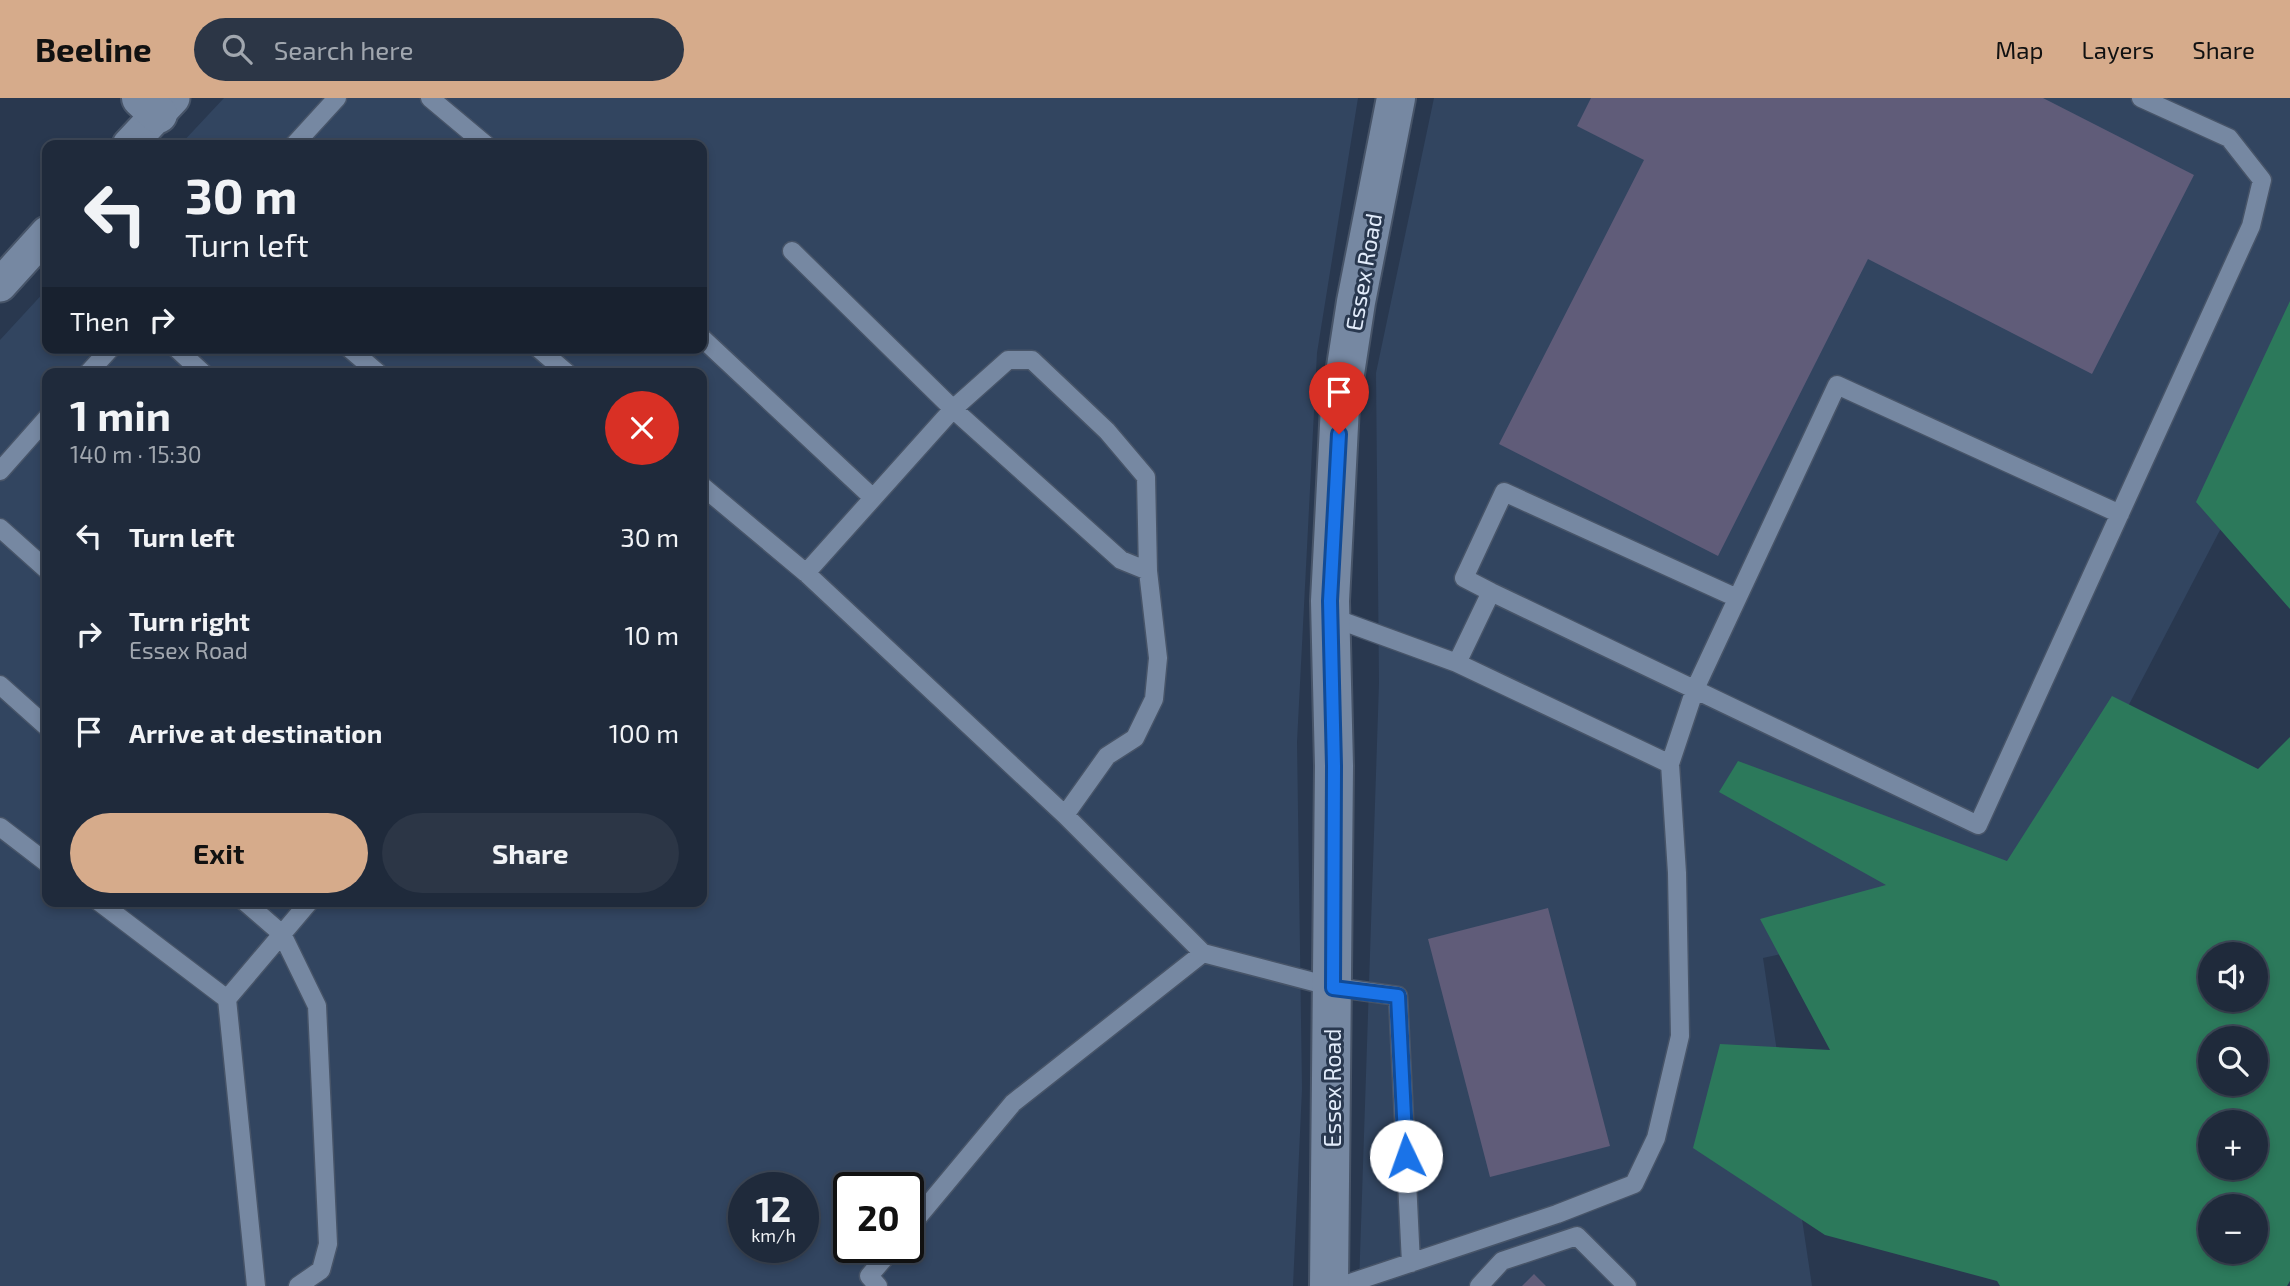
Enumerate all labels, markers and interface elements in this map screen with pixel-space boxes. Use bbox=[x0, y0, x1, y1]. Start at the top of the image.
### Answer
search box bbox=[194, 18, 684, 81]
text: Beeline bbox=[35, 29, 152, 69]
icon: search bbox=[218, 30, 256, 68]
text: Search here bbox=[274, 34, 413, 65]
text: Map bbox=[1995, 35, 2043, 64]
text: Layers bbox=[2081, 35, 2154, 64]
text: Share bbox=[2192, 35, 2255, 64]
text: 30 m bbox=[185, 165, 297, 224]
icon: left bbox=[70, 168, 161, 259]
street label: Essex Road bbox=[1339, 211, 1387, 333]
text: Turn left bbox=[185, 225, 309, 263]
icon: right bbox=[143, 301, 181, 339]
text: Then bbox=[70, 305, 129, 336]
pin bbox=[1309, 362, 1369, 434]
icon: arrive bbox=[1320, 373, 1358, 411]
text: 1 min bbox=[70, 389, 171, 439]
button: close bbox=[605, 391, 679, 465]
text: 140 m · 15:30 bbox=[70, 440, 202, 468]
icon: left bbox=[70, 517, 108, 555]
text: Turn left bbox=[129, 521, 235, 552]
text: 30 m bbox=[620, 521, 679, 552]
text: Turn right bbox=[129, 605, 250, 636]
icon: right bbox=[70, 615, 108, 653]
text: 10 m bbox=[624, 619, 679, 650]
text: Essex Road bbox=[129, 636, 248, 664]
icon: arrive bbox=[70, 713, 108, 751]
text: Arrive at destination bbox=[129, 717, 382, 748]
text: 100 m bbox=[609, 717, 679, 748]
button: Exit bbox=[70, 813, 368, 893]
button: Share bbox=[382, 813, 679, 893]
map controls bbox=[2198, 942, 2268, 1264]
button: sound bbox=[2198, 942, 2268, 1012]
button: search bbox=[2198, 1026, 2268, 1096]
street label: Essex Road bbox=[1318, 1029, 1346, 1147]
button: + bbox=[2198, 1110, 2268, 1180]
position arrow bbox=[1369, 1119, 1443, 1193]
speed limit sign: 20 bbox=[833, 1172, 924, 1263]
text: 12 bbox=[756, 1187, 791, 1229]
button: − bbox=[2198, 1194, 2268, 1264]
text: km/h bbox=[751, 1224, 796, 1246]

